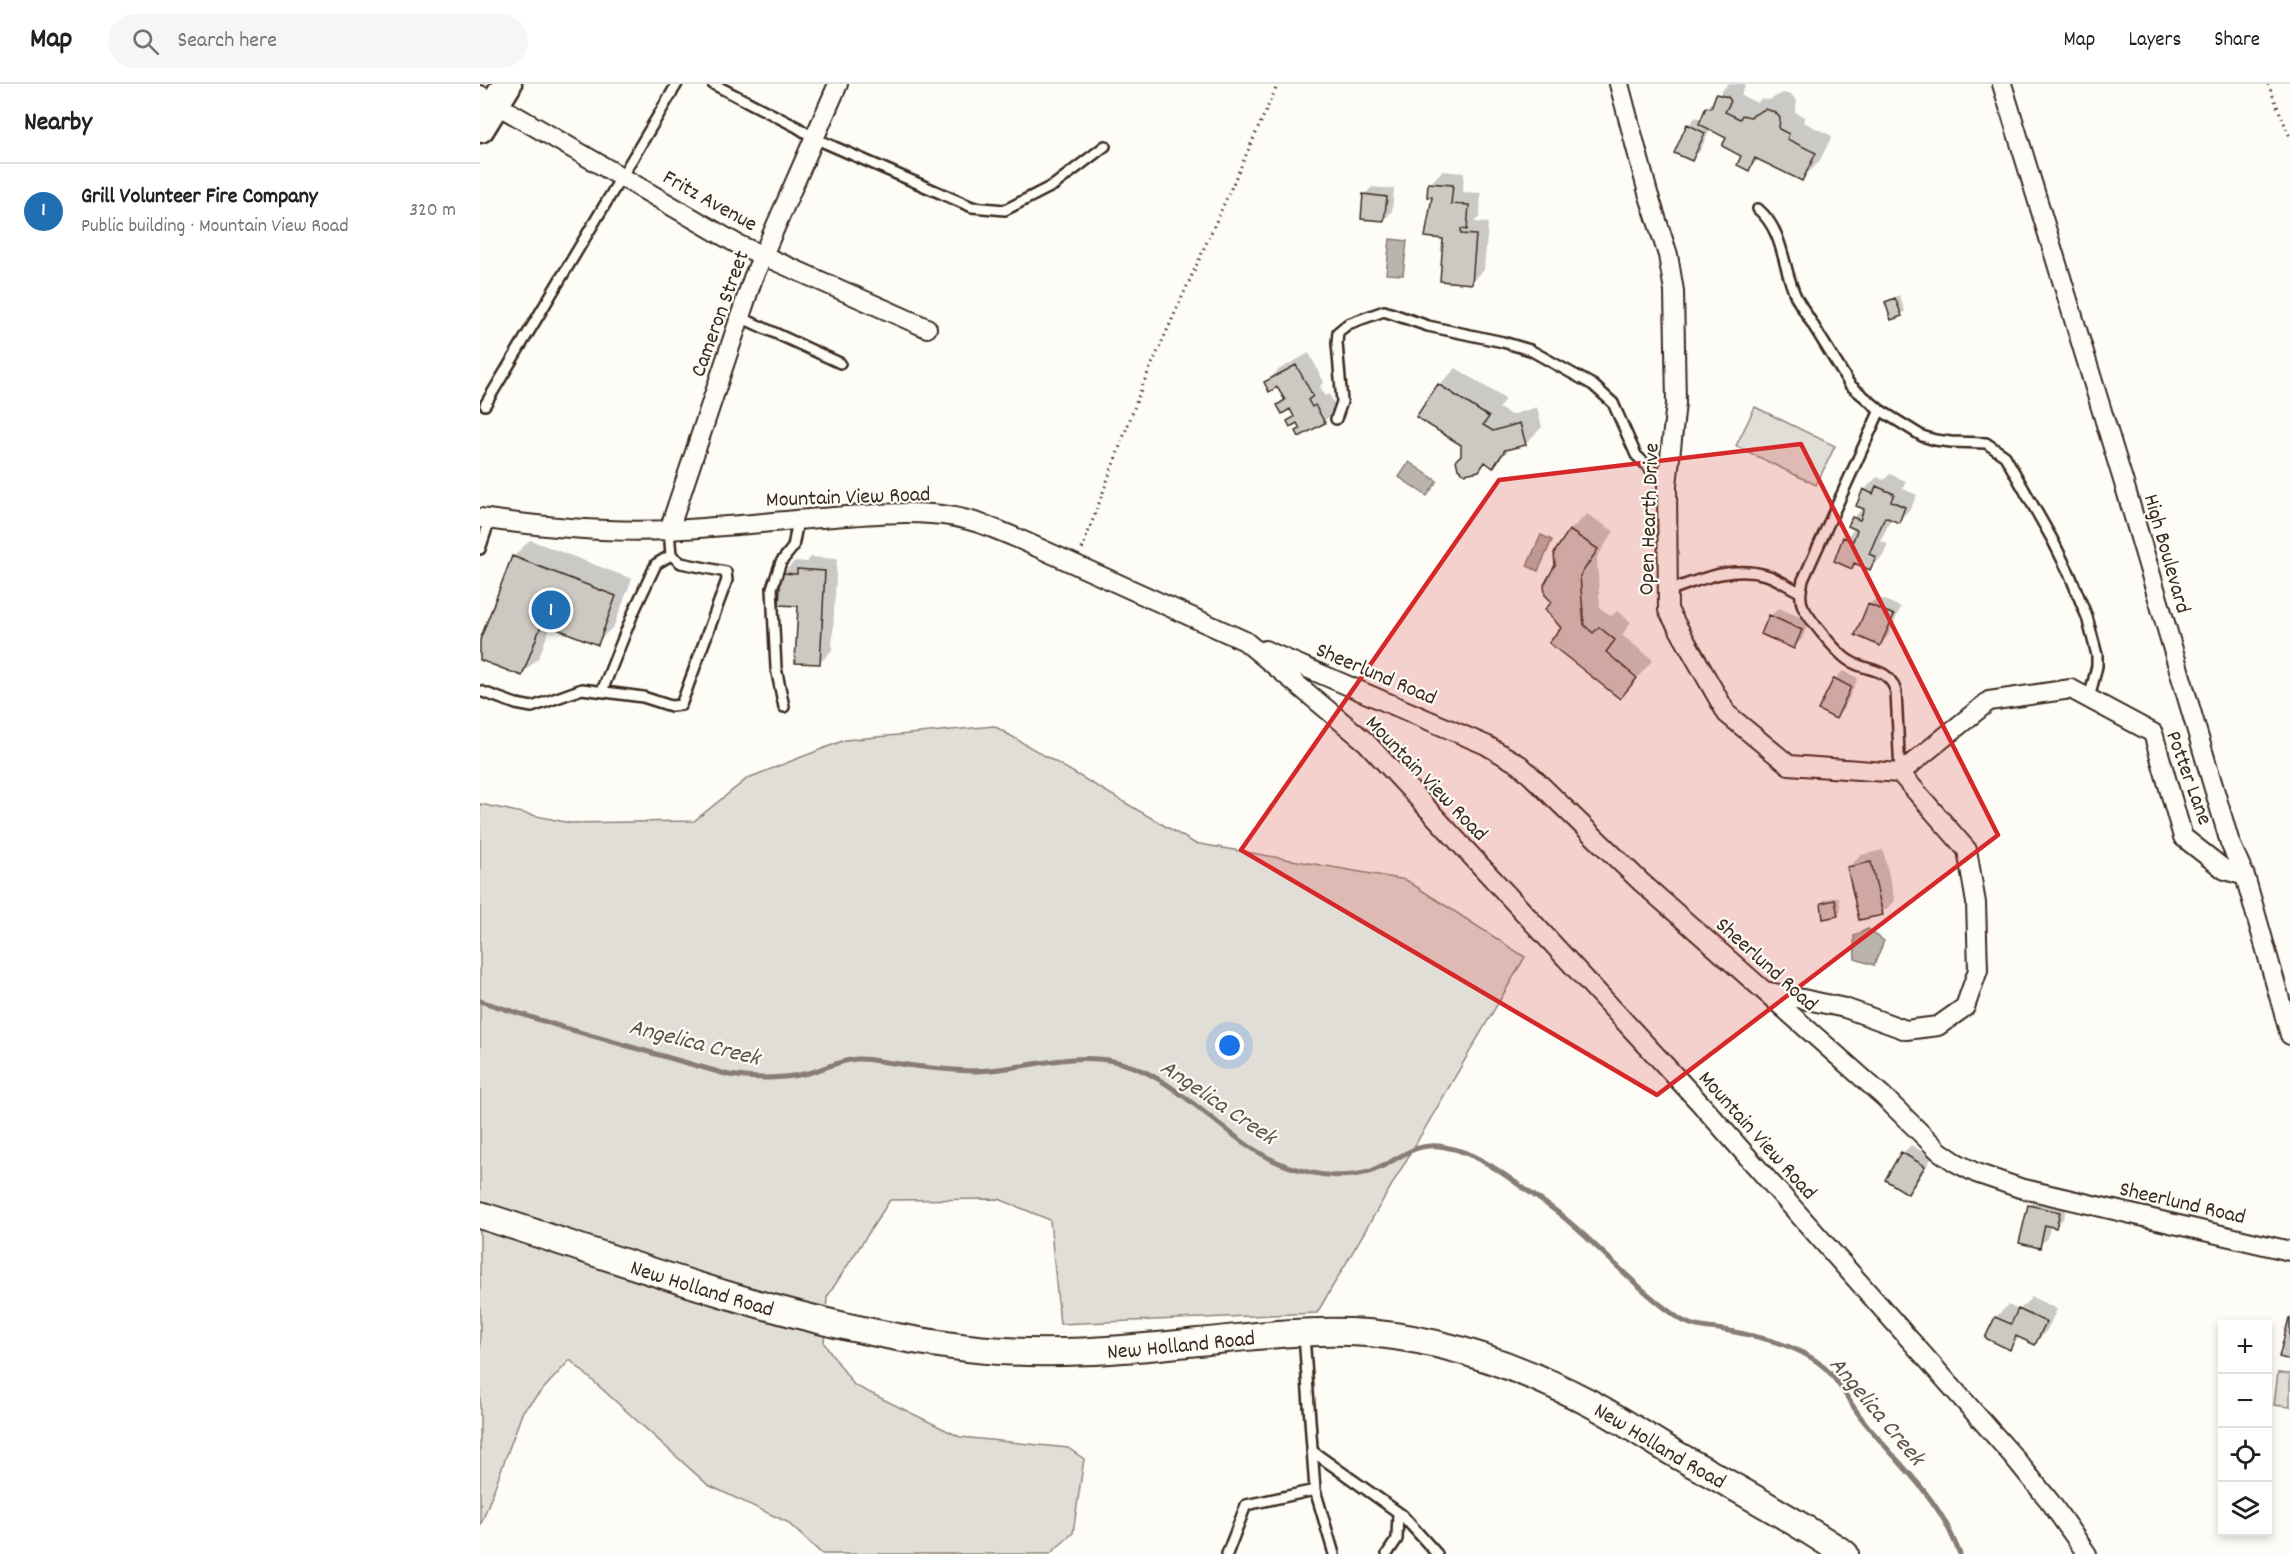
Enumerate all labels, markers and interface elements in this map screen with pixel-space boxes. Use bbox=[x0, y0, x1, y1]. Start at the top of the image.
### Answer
search box bbox=[108, 14, 528, 68]
text: Map bbox=[30, 21, 72, 61]
icon: search bbox=[129, 25, 162, 58]
text: Search here bbox=[177, 26, 277, 57]
text: Map bbox=[2064, 26, 2095, 56]
text: Layers bbox=[2128, 26, 2181, 56]
text: Share bbox=[2214, 26, 2260, 56]
text: Nearby bbox=[24, 105, 92, 142]
street label: Fritz Avenue bbox=[656, 163, 762, 241]
text: Grill Volunteer Fire Company bbox=[81, 182, 318, 213]
text: 1 bbox=[41, 197, 46, 225]
text: 320 m bbox=[409, 197, 456, 225]
text: Public building · Mountain View Road bbox=[81, 213, 349, 241]
street label: Cameron Street bbox=[684, 247, 759, 382]
street label: Open Hearth Drive bbox=[1632, 442, 1669, 596]
street label: Mountain View Road bbox=[765, 480, 931, 517]
street label: High Boulevard bbox=[2134, 491, 2197, 617]
pin: 1 bbox=[532, 588, 570, 632]
street label: Sheerlund Road bbox=[1310, 636, 1441, 715]
street label: Mountain View Road bbox=[1357, 709, 1494, 849]
street label: Potter Lane bbox=[2156, 727, 2219, 830]
street label: Sheerlund Road bbox=[1707, 911, 1824, 1020]
water label: Angelica Creek bbox=[625, 1011, 765, 1077]
your location bbox=[1215, 1031, 1244, 1060]
water label: Angelica Creek bbox=[1152, 1052, 1284, 1156]
street label: Mountain View Road bbox=[1690, 1065, 1823, 1208]
street label: Sheerlund Road bbox=[2116, 1175, 2248, 1234]
street label: New Holland Road bbox=[626, 1254, 777, 1327]
map controls bbox=[2218, 1320, 2272, 1536]
button: + bbox=[2218, 1320, 2272, 1374]
street label: New Holland Road bbox=[1106, 1324, 1257, 1369]
water label: Angelica Creek bbox=[1820, 1350, 1933, 1476]
button: − bbox=[2218, 1374, 2272, 1428]
street label: New Holland Road bbox=[1587, 1396, 1731, 1498]
button: locate bbox=[2218, 1428, 2272, 1482]
button: layers bbox=[2218, 1482, 2272, 1536]

